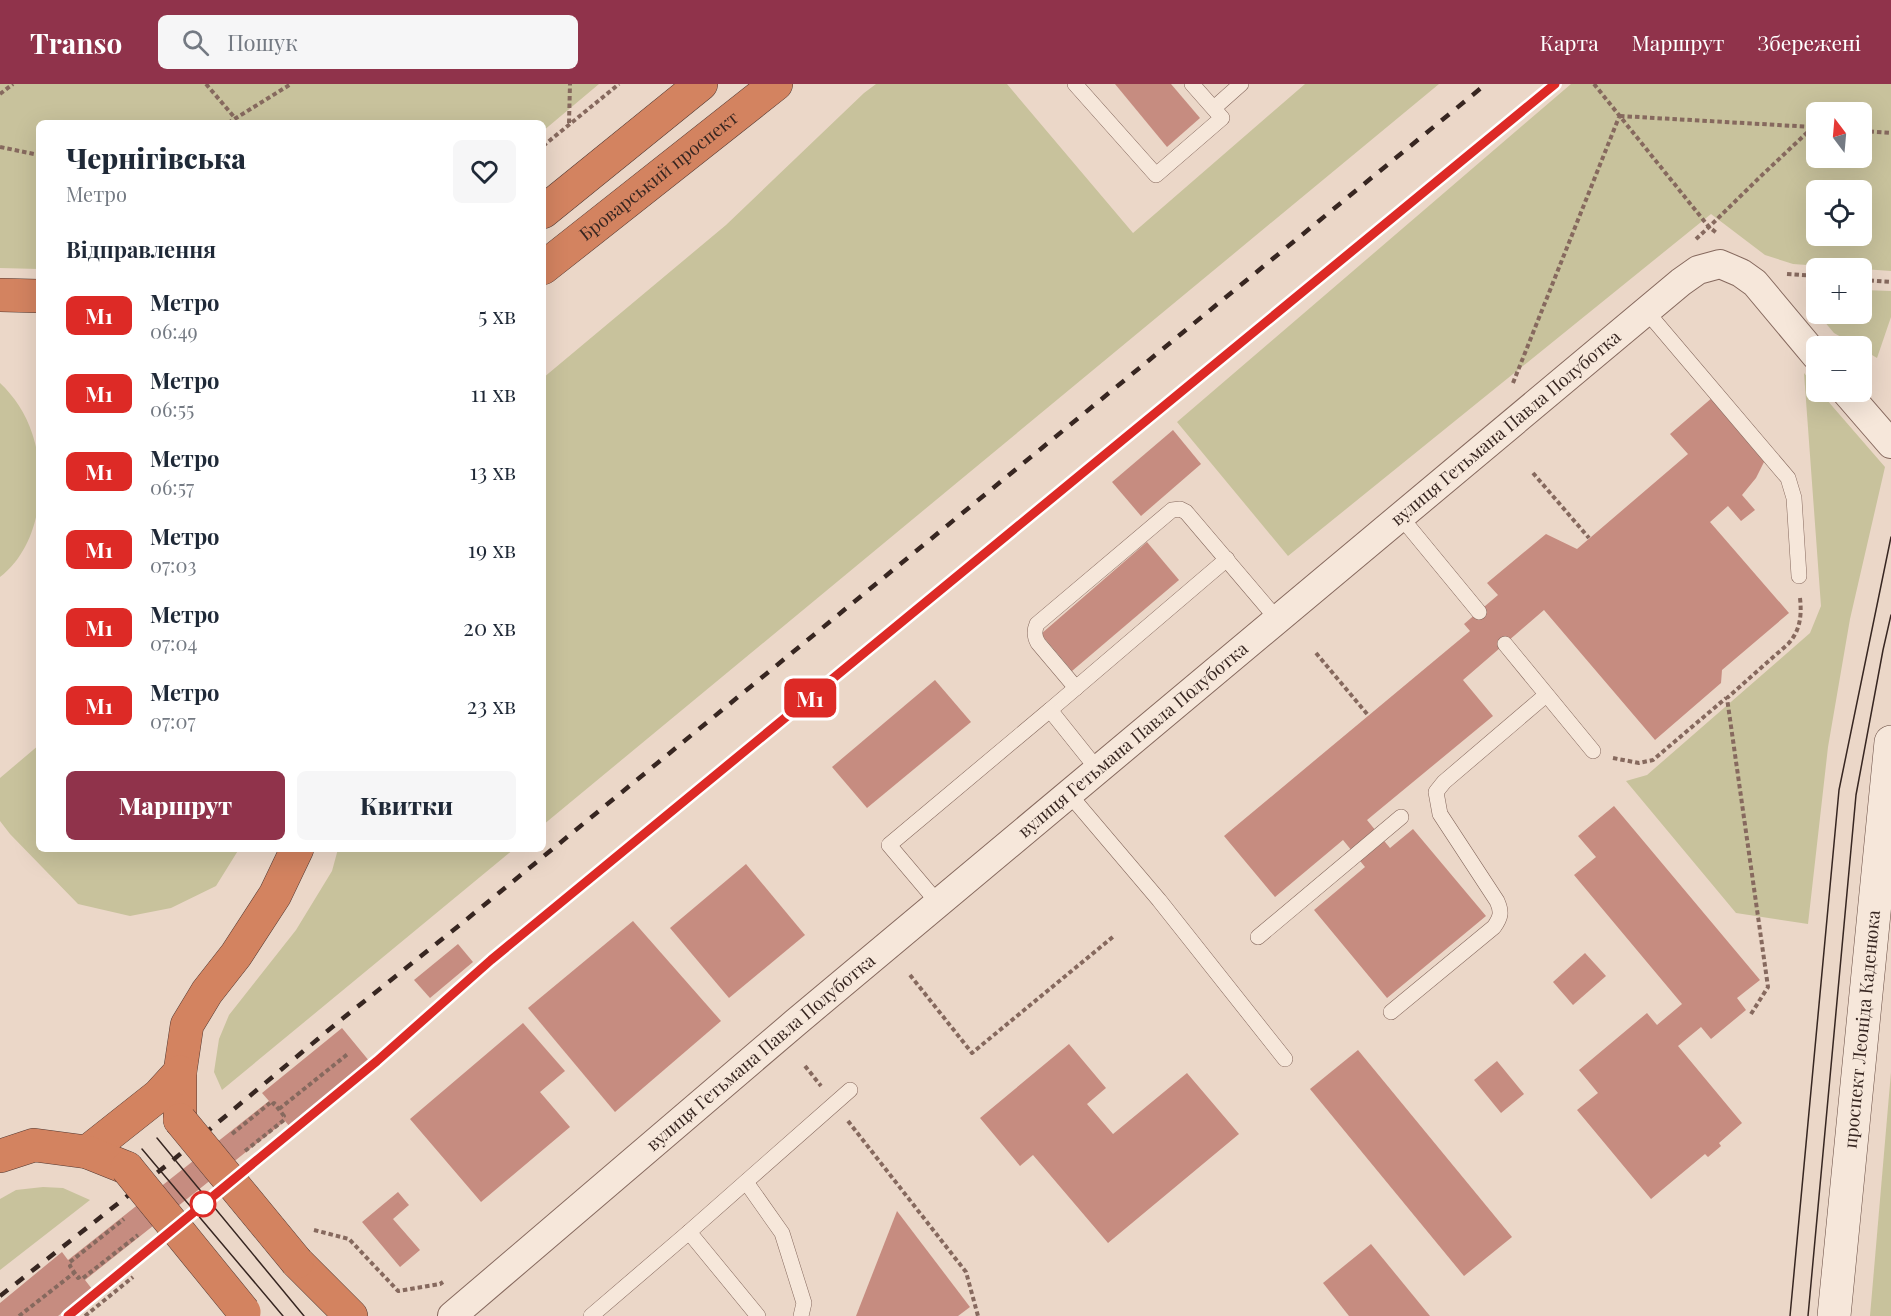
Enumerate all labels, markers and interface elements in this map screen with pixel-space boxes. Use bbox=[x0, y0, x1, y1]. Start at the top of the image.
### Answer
search box bbox=[158, 15, 578, 69]
text: Transo bbox=[30, 24, 122, 61]
icon: search bbox=[179, 26, 212, 59]
text: Пошук bbox=[227, 27, 298, 57]
text: Карта bbox=[1540, 28, 1599, 56]
text: Маршрут bbox=[1632, 28, 1724, 56]
text: Збережені bbox=[1757, 28, 1861, 56]
north arrow bbox=[1806, 102, 1872, 168]
map controls bbox=[1806, 102, 1872, 402]
street label: Броварський проспект bbox=[574, 105, 743, 246]
text: Чернігівська bbox=[66, 139, 246, 176]
button: heart bbox=[453, 140, 516, 203]
text: Метро bbox=[66, 180, 127, 207]
button: locate bbox=[1806, 180, 1872, 246]
text: Відправлення bbox=[66, 234, 216, 264]
button: + bbox=[1806, 258, 1872, 324]
text: Метро bbox=[150, 287, 220, 317]
text: 5 хв bbox=[478, 300, 516, 330]
text: M1 bbox=[85, 301, 113, 329]
text: 06:49 bbox=[150, 317, 198, 344]
street label: вулиця Гетьмана Павла Полуботка bbox=[1385, 324, 1625, 531]
button: − bbox=[1806, 336, 1872, 402]
text: Метро bbox=[150, 365, 220, 395]
text: 11 хв bbox=[471, 378, 516, 408]
text: M1 bbox=[85, 379, 113, 407]
text: 06:55 bbox=[150, 395, 194, 422]
text: Метро bbox=[150, 443, 220, 473]
text: 13 хв bbox=[469, 456, 516, 486]
text: M1 bbox=[85, 457, 113, 485]
text: 06:57 bbox=[150, 473, 194, 500]
text: Метро bbox=[150, 521, 220, 551]
text: 19 хв bbox=[468, 534, 516, 564]
text: M1 bbox=[85, 535, 113, 563]
text: 07:03 bbox=[150, 551, 196, 578]
text: Метро bbox=[150, 599, 220, 629]
text: 20 хв bbox=[463, 612, 516, 642]
text: M1 bbox=[85, 613, 113, 641]
text: 07:04 bbox=[150, 629, 197, 656]
street label: вулиця Гетьмана Павла Полуботка bbox=[1013, 636, 1253, 842]
text: Метро bbox=[150, 677, 220, 707]
line badge: M1 bbox=[783, 678, 837, 718]
text: M1 bbox=[796, 684, 824, 712]
text: 23 хв bbox=[467, 690, 516, 720]
text: M1 bbox=[85, 691, 113, 719]
text: 07:07 bbox=[150, 707, 196, 734]
button: Маршрут bbox=[66, 771, 285, 840]
button: Квитки bbox=[297, 771, 516, 840]
street label: проспект Леоніда Каденюка bbox=[1838, 909, 1885, 1150]
street label: вулиця Гетьмана Павла Полуботка bbox=[641, 948, 880, 1156]
unlabelled marker bbox=[190, 1191, 216, 1217]

